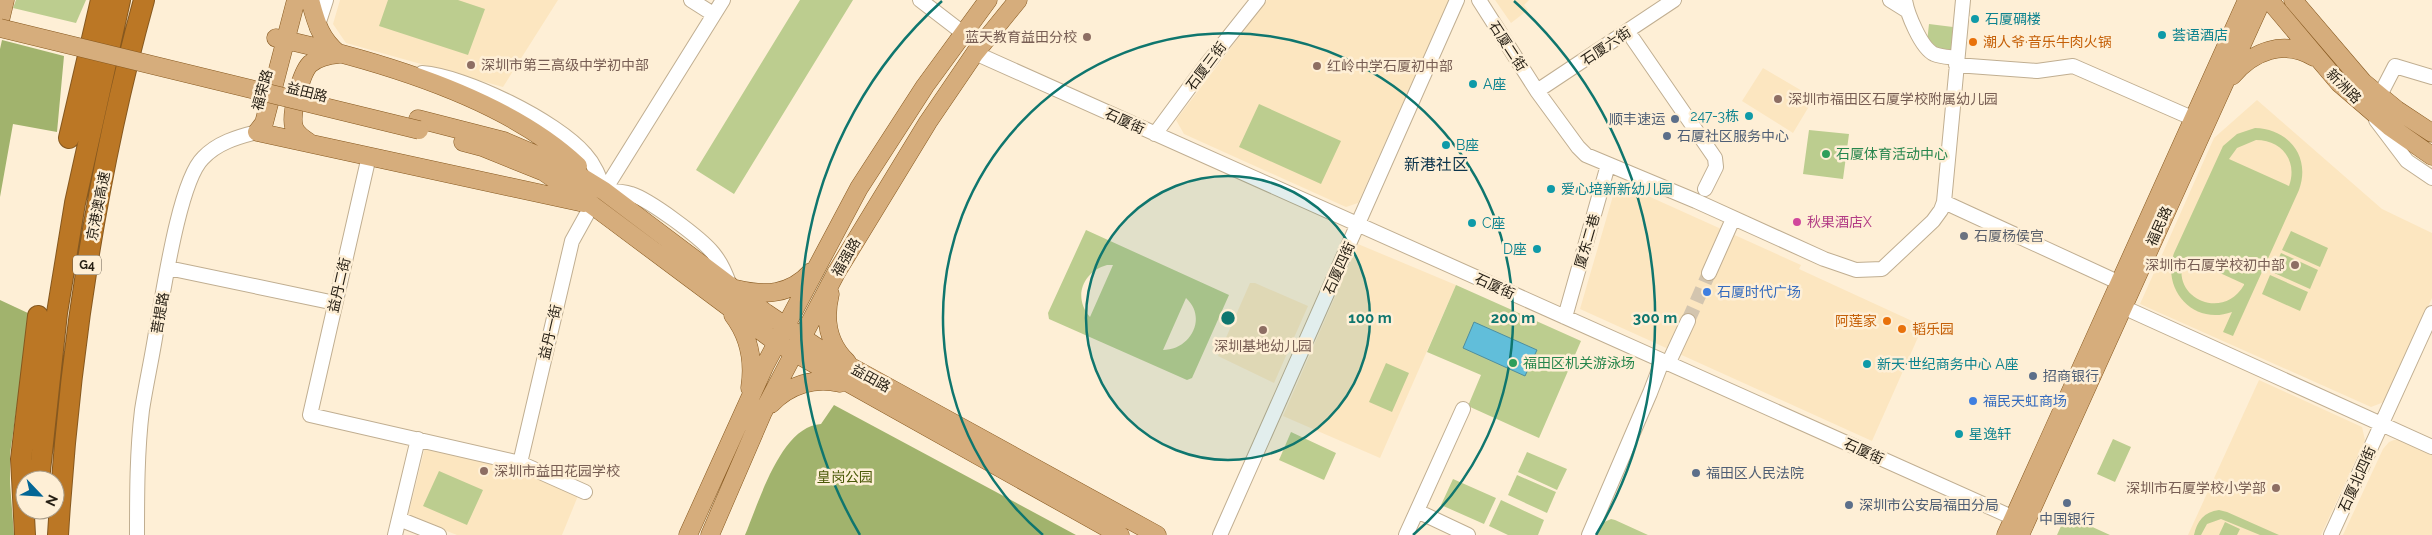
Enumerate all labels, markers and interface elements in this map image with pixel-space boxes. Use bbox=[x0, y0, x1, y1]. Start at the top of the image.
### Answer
place label: 石厦碉楼 bbox=[1985, 11, 2041, 27]
marker: 石厦碉楼 bbox=[1969, 13, 1981, 25]
street label: 石厦二街 bbox=[1486, 18, 1530, 74]
street label: 石厦六街 bbox=[1578, 24, 1634, 68]
place label: 荟语酒店 bbox=[2172, 27, 2228, 43]
place label: 蓝天教育益田分校 bbox=[965, 29, 1077, 45]
marker: 荟语酒店 bbox=[2156, 29, 2168, 41]
marker: 蓝天教育益田分校 bbox=[1081, 31, 1093, 43]
place label: 潮人爷·音乐牛肉火锅 bbox=[1983, 34, 2112, 50]
marker: 潮人爷·音乐牛肉火锅 bbox=[1967, 36, 1979, 48]
street label: 石厦三街 bbox=[1183, 39, 1229, 93]
place label: 深圳市第三高级中学初中部 bbox=[481, 57, 649, 73]
place label: 红岭中学石厦初中部 bbox=[1327, 58, 1453, 74]
marker: 深圳市第三高级中学初中部 bbox=[465, 59, 477, 71]
marker: 红岭中学石厦初中部 bbox=[1311, 60, 1323, 72]
street label: 新洲路 bbox=[2323, 65, 2365, 107]
street label: 福荣路 bbox=[249, 68, 275, 112]
place label: A座 bbox=[1483, 76, 1506, 92]
marker: A座 bbox=[1467, 78, 1479, 90]
street label: 益田路 bbox=[285, 79, 329, 105]
place label: 深圳市福田区石厦学校附属幼儿园 bbox=[1788, 91, 1998, 107]
marker: 深圳市福田区石厦学校附属幼儿园 bbox=[1772, 93, 1784, 105]
street label: 石厦街 bbox=[1103, 105, 1147, 137]
place label: 247-3栋 bbox=[1690, 108, 1739, 124]
marker: 247-3栋 bbox=[1743, 110, 1755, 122]
place label: 顺丰速运 bbox=[1609, 111, 1665, 127]
marker: 顺丰速运 bbox=[1669, 113, 1681, 125]
place label: 石厦社区服务中心 bbox=[1677, 128, 1789, 144]
marker: 石厦社区服务中心 bbox=[1661, 130, 1673, 142]
place label: B座 bbox=[1456, 137, 1479, 153]
marker: B座 bbox=[1440, 139, 1452, 151]
place label: 石厦体育活动中心 bbox=[1836, 146, 1948, 162]
marker: 石厦体育活动中心 bbox=[1820, 148, 1832, 160]
district label: 新港社区 bbox=[1404, 155, 1468, 174]
street label: 京港澳高速 bbox=[83, 170, 113, 242]
place label: 爱心培新新幼儿园 bbox=[1561, 181, 1673, 197]
marker: 爱心培新新幼儿园 bbox=[1545, 183, 1557, 195]
street label: 福民路 bbox=[2143, 204, 2175, 248]
street label: 厦东二巷 bbox=[1572, 212, 1602, 270]
place label: 秋果酒店X bbox=[1807, 214, 1872, 230]
place label: C座 bbox=[1482, 215, 1506, 231]
marker: 秋果酒店X bbox=[1791, 216, 1803, 228]
marker: C座 bbox=[1466, 217, 1478, 229]
place label: 石厦杨侯宫 bbox=[1974, 228, 2044, 244]
marker: 石厦杨侯宫 bbox=[1958, 230, 1970, 242]
street label: 福强路 bbox=[829, 235, 863, 279]
street label: 石厦四街 bbox=[1320, 239, 1358, 297]
place label: D座 bbox=[1503, 241, 1527, 257]
marker: D座 bbox=[1531, 243, 1543, 255]
road number: G4 bbox=[73, 256, 101, 274]
street label: 益丹二街 bbox=[325, 256, 353, 314]
place label: 深圳市石厦学校初中部 bbox=[2145, 257, 2285, 273]
marker: 深圳市石厦学校初中部 bbox=[2289, 259, 2301, 271]
street label: 石厦街 bbox=[1473, 270, 1517, 302]
place label: 石厦时代广场 bbox=[1717, 284, 1801, 300]
marker: 石厦时代广场 bbox=[1701, 286, 1713, 298]
street label: 菩提路 bbox=[148, 291, 172, 335]
street label: 益丹一街 bbox=[536, 303, 564, 361]
centre of rings bbox=[1219, 309, 1237, 327]
text: 100 m bbox=[1348, 309, 1392, 327]
text: 200 m bbox=[1491, 309, 1535, 327]
text: 300 m bbox=[1633, 309, 1677, 327]
place label: 阿莲家 bbox=[1835, 313, 1877, 329]
marker: 阿莲家 bbox=[1881, 315, 1893, 327]
place label: 韬乐园 bbox=[1912, 321, 1954, 337]
marker: 韬乐园 bbox=[1896, 323, 1908, 335]
marker: 深圳基地幼儿园 bbox=[1257, 324, 1269, 336]
place label: 深圳基地幼儿园 bbox=[1214, 338, 1312, 354]
place label: 福田区机关游泳场 bbox=[1523, 355, 1635, 371]
place label: 新天·世纪商务中心 A座 bbox=[1877, 356, 2019, 372]
marker: 福田区机关游泳场 bbox=[1507, 357, 1519, 369]
marker: 新天·世纪商务中心 A座 bbox=[1861, 358, 1873, 370]
street label: 益田路 bbox=[849, 361, 893, 395]
place label: 招商银行 bbox=[2043, 368, 2099, 384]
marker: 招商银行 bbox=[2027, 370, 2039, 382]
place label: 福民天虹商场 bbox=[1983, 393, 2067, 409]
marker: 福民天虹商场 bbox=[1967, 395, 1979, 407]
place label: 星逸轩 bbox=[1969, 426, 2011, 442]
marker: 星逸轩 bbox=[1953, 428, 1965, 440]
street label: 石厦街 bbox=[1842, 435, 1886, 467]
street label: 石厦北四街 bbox=[2335, 444, 2379, 514]
place label: 深圳市益田花园学校 bbox=[494, 463, 620, 479]
marker: 深圳市益田花园学校 bbox=[478, 465, 490, 477]
place label: 福田区人民法院 bbox=[1706, 465, 1804, 481]
marker: 福田区人民法院 bbox=[1690, 467, 1702, 479]
park label: 皇岗公园 bbox=[817, 469, 873, 485]
north arrow bbox=[15, 470, 65, 520]
place label: 深圳市石厦学校小学部 bbox=[2126, 480, 2266, 496]
marker: 深圳市石厦学校小学部 bbox=[2270, 482, 2282, 494]
text: N bbox=[42, 492, 61, 509]
place label: 深圳市公安局福田分局 bbox=[1859, 497, 1999, 513]
marker: 中国银行 bbox=[2061, 497, 2073, 509]
marker: 深圳市公安局福田分局 bbox=[1843, 499, 1855, 511]
place label: 中国银行 bbox=[2039, 511, 2095, 527]

